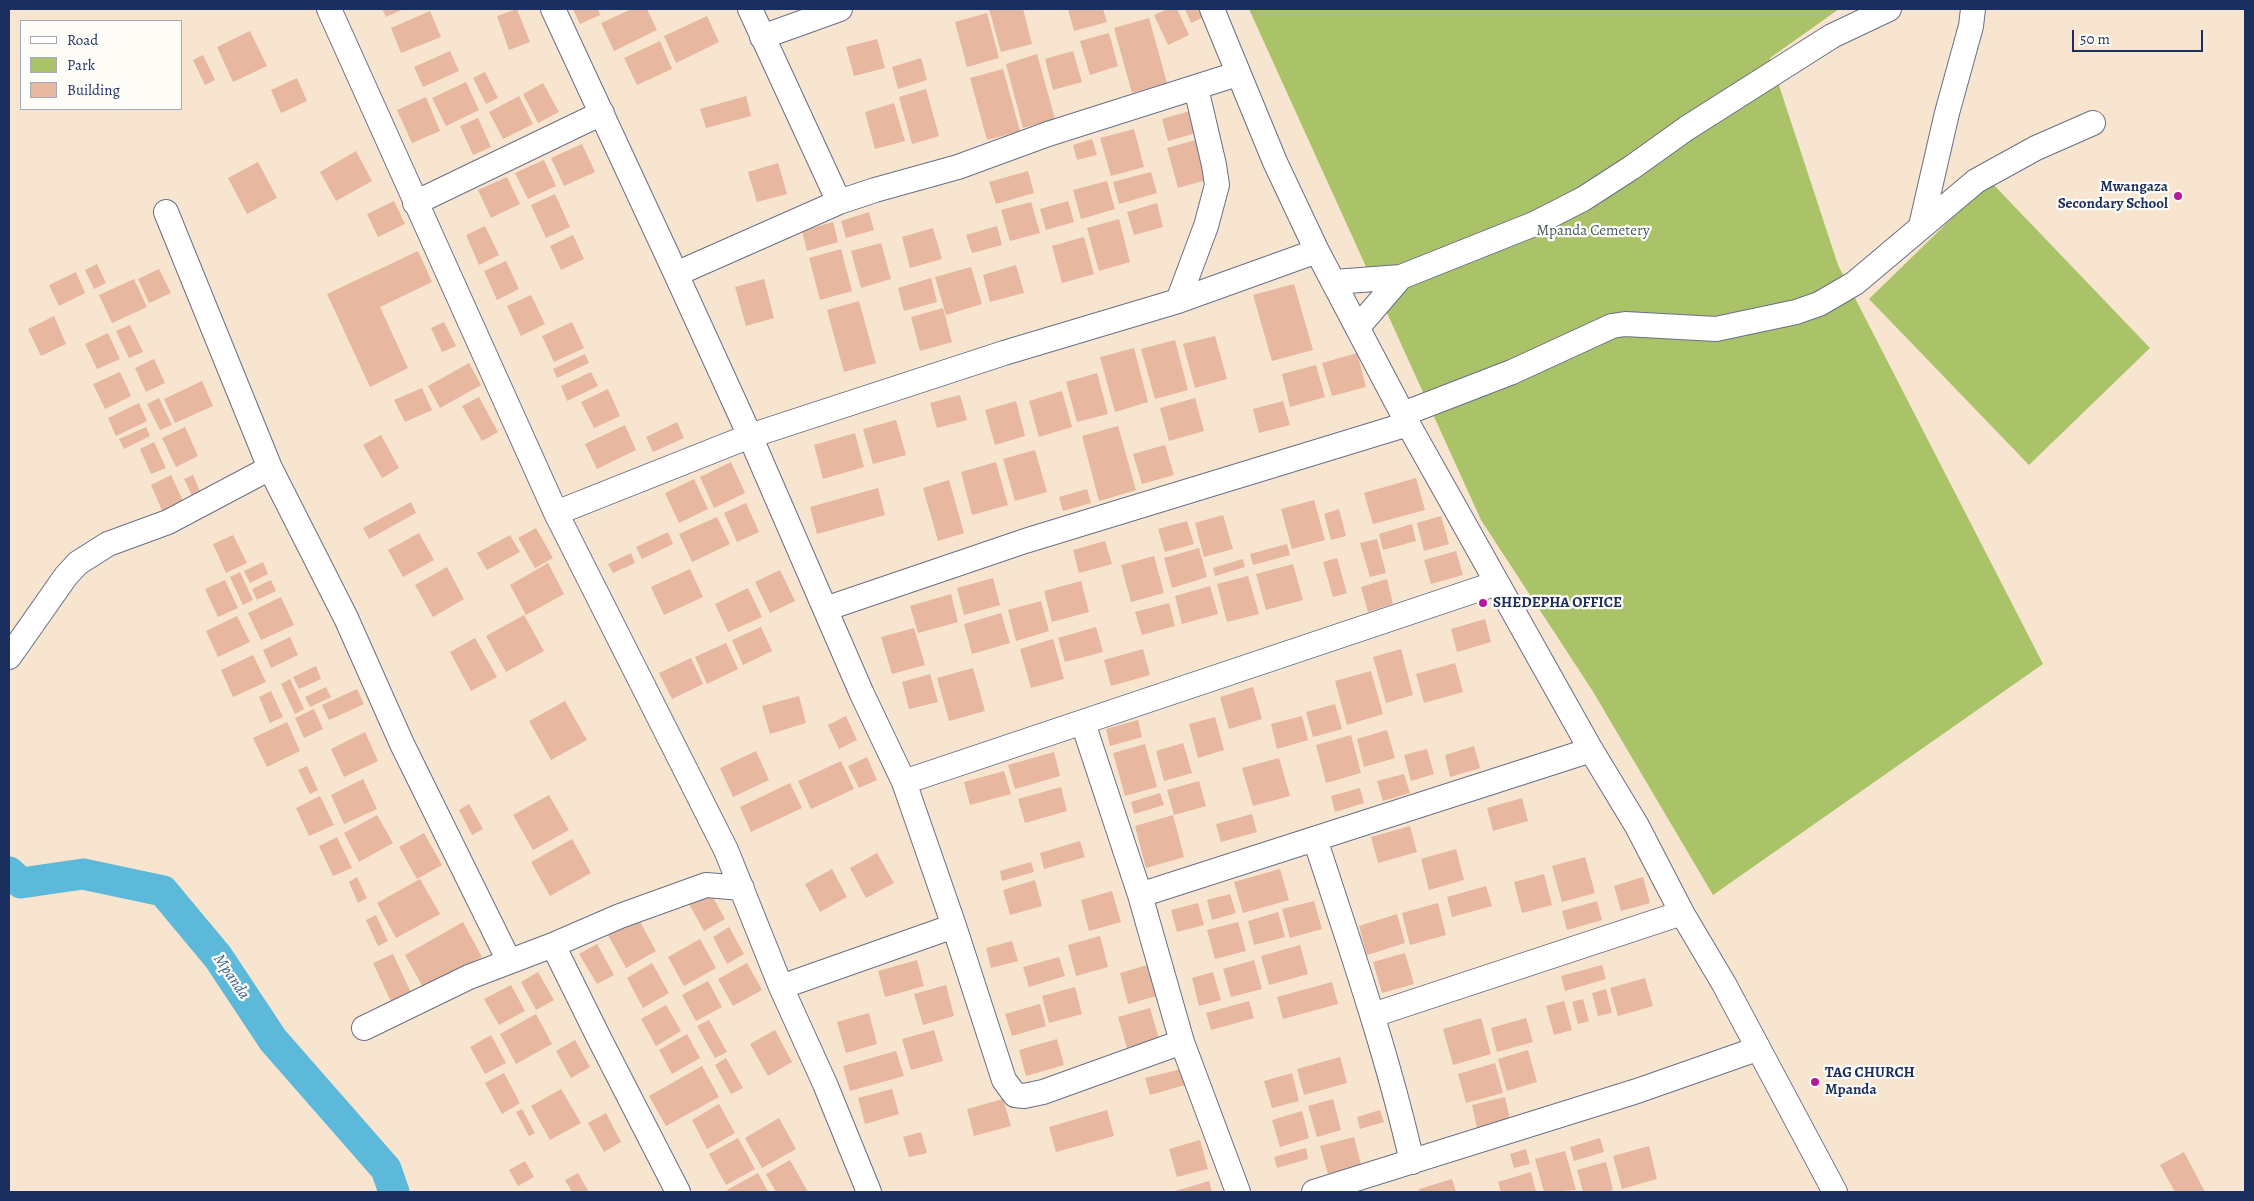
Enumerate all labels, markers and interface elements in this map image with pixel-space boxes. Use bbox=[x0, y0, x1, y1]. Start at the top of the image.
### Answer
legend bbox=[20, 20, 182, 110]
scale bar bbox=[2074, 20, 2205, 52]
text: 50 m bbox=[2080, 29, 2110, 49]
text: Road bbox=[67, 30, 98, 50]
text: Park bbox=[67, 55, 95, 75]
text: Building bbox=[67, 80, 120, 100]
place label: Mwangaza Secondary School bbox=[2058, 178, 2168, 213]
marker: Mwangaza Secondary School bbox=[2172, 190, 2184, 202]
park label: Mpanda Cemetery bbox=[1536, 222, 1650, 240]
place label: SHEDEPHA OFFICE bbox=[1493, 594, 1622, 612]
marker: SHEDEPHA OFFICE bbox=[1477, 597, 1489, 609]
water label: Mpanda bbox=[209, 951, 253, 1003]
place label: TAG CHURCH Mpanda bbox=[1825, 1064, 1915, 1099]
marker: TAG CHURCH Mpanda bbox=[1809, 1076, 1821, 1088]

